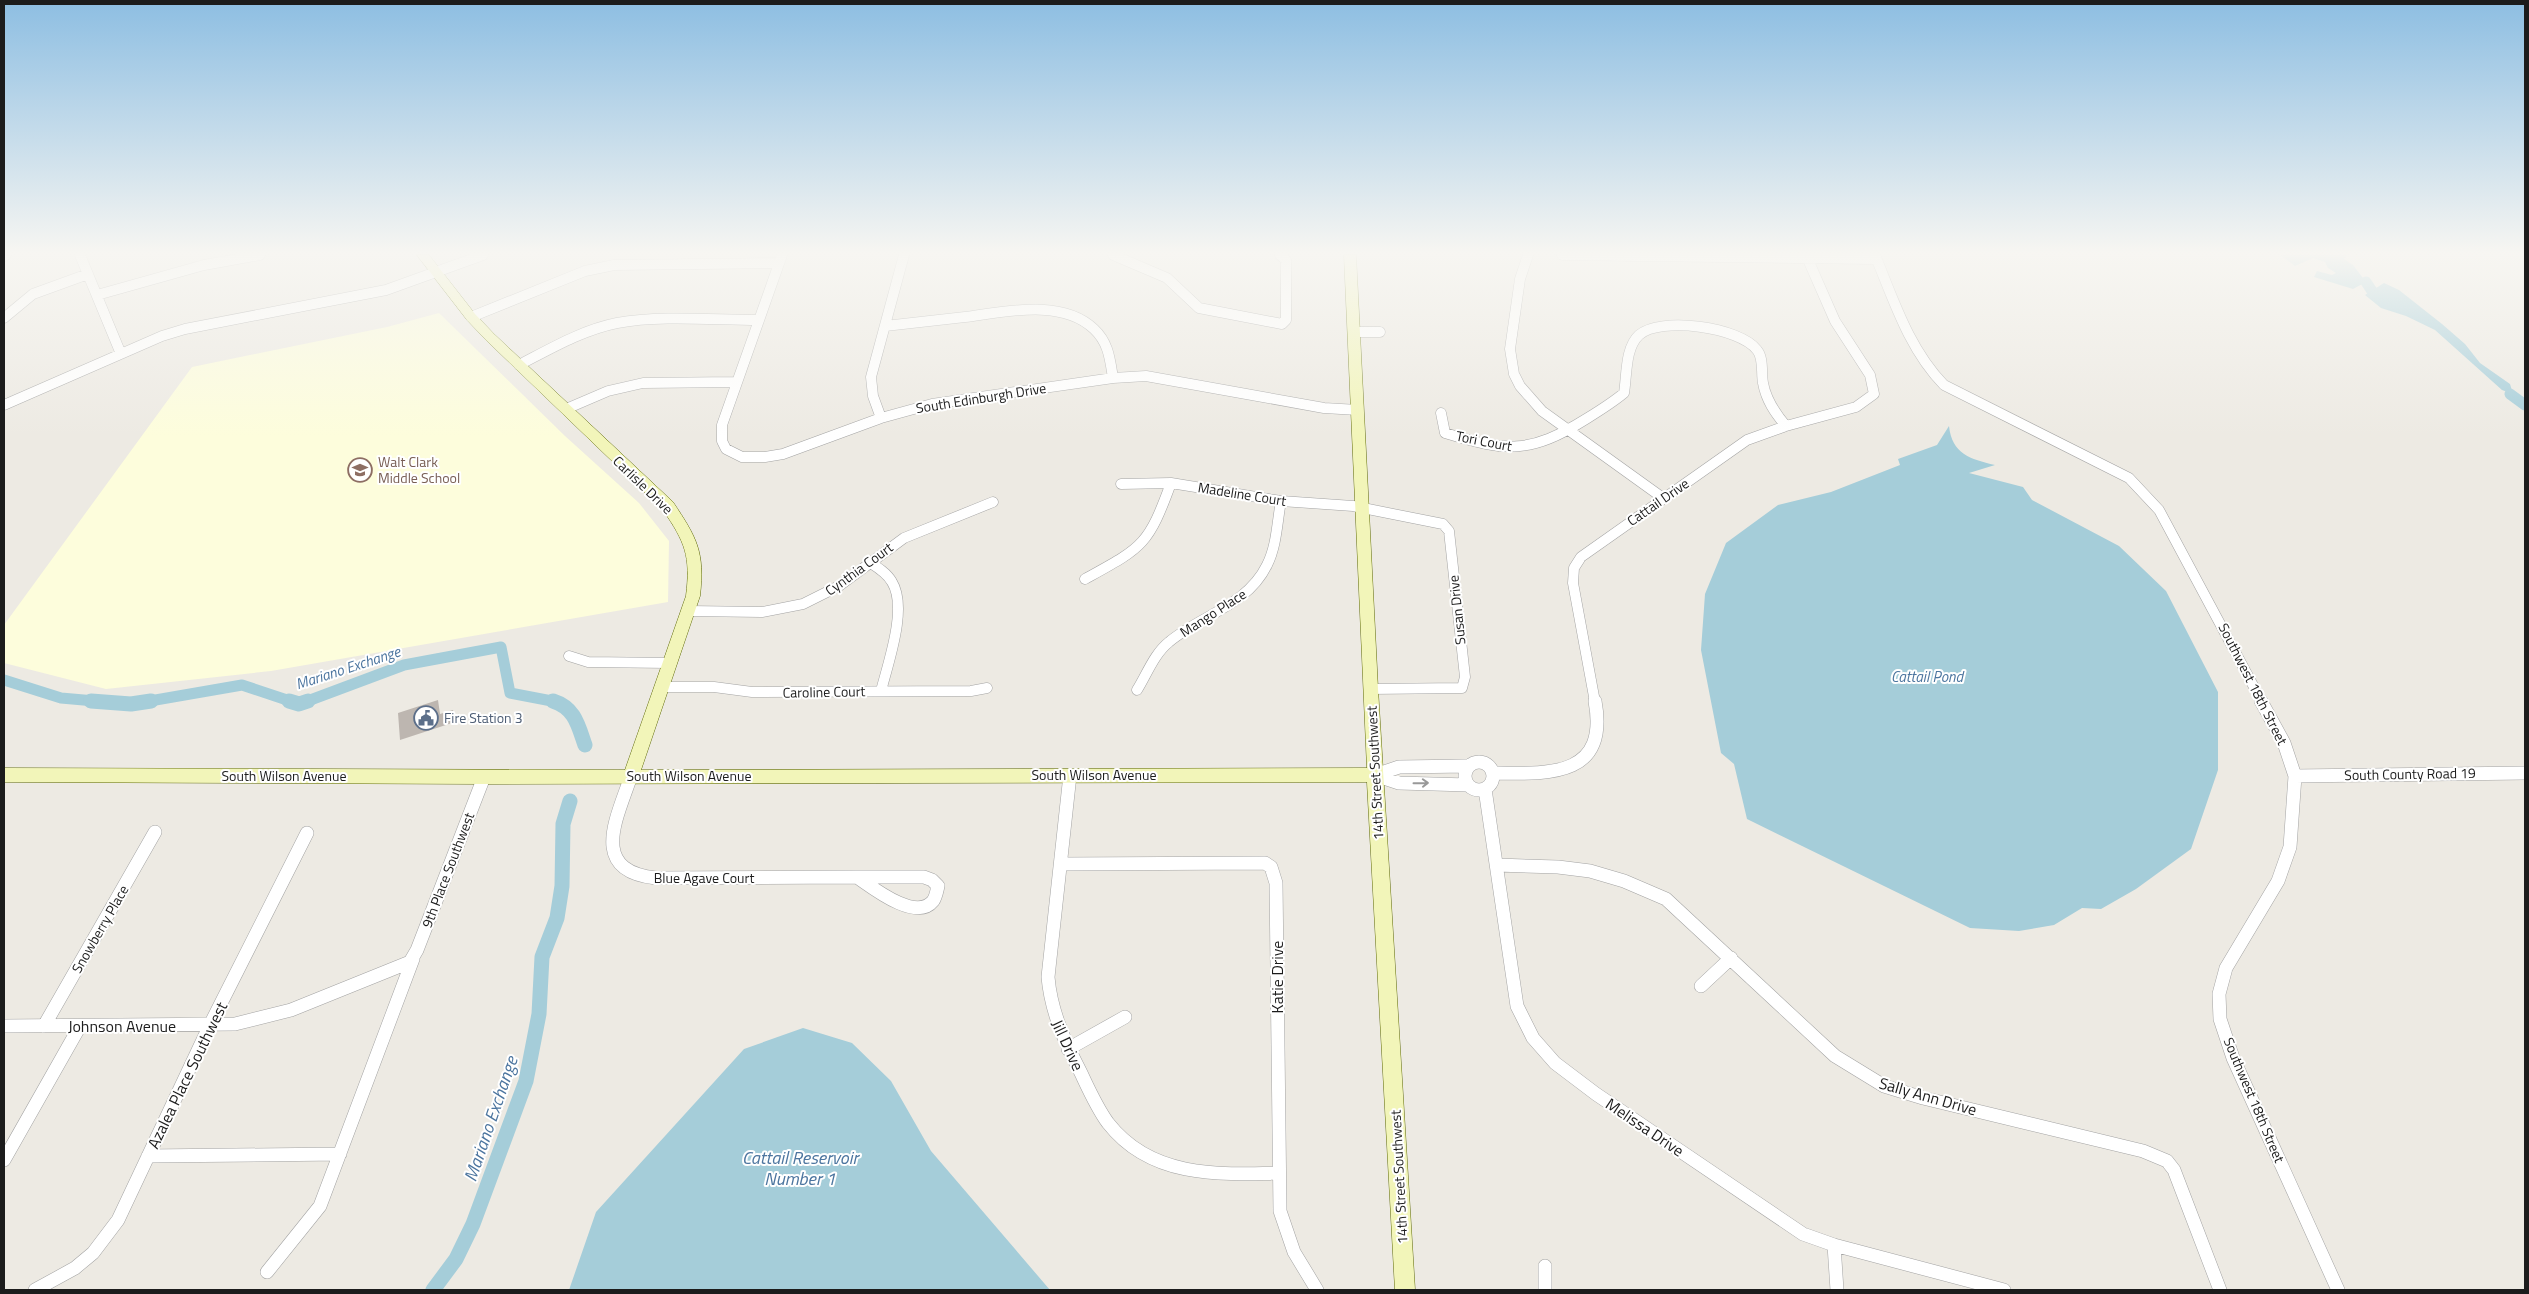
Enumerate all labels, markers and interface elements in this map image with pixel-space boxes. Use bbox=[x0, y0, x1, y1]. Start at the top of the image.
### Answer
street label: South Edinburgh Drive bbox=[914, 377, 1048, 418]
street label: Tori Court bbox=[1454, 425, 1514, 456]
place label: Walt Clark Middle School bbox=[378, 451, 460, 488]
street label: Carlisle Drive bbox=[609, 451, 678, 519]
school or university icon: Walt Clark Middle School bbox=[347, 457, 373, 483]
street label: Cattail Drive bbox=[1622, 472, 1693, 531]
street label: Madeline Court bbox=[1196, 476, 1288, 511]
street label: Cynthia Court bbox=[820, 537, 897, 600]
street label: Susan Drive bbox=[1442, 574, 1471, 646]
street label: Mango Place bbox=[1175, 583, 1250, 642]
street label: Southwest 18th Street bbox=[2214, 619, 2293, 748]
water label: Mariano Exchange bbox=[293, 639, 404, 695]
water label: Cattail Pond bbox=[1891, 665, 1965, 688]
street label: Caroline Court bbox=[782, 680, 866, 703]
public building icon: Fire Station 3 bbox=[413, 705, 439, 731]
street label: 14th Street Southwest bbox=[1360, 705, 1388, 841]
place label: Fire Station 3 bbox=[444, 707, 522, 728]
street label: South County Road 19 bbox=[2344, 762, 2476, 785]
street label: South Wilson Avenue bbox=[1032, 764, 1156, 785]
street label: South Wilson Avenue bbox=[222, 765, 346, 786]
street label: South Wilson Avenue bbox=[627, 765, 751, 786]
one-way arrow bbox=[1412, 778, 1429, 788]
street label: 9th Place Southwest bbox=[416, 809, 479, 931]
street label: Blue Agave Court bbox=[654, 867, 754, 888]
street label: Snowberry Place bbox=[66, 881, 133, 977]
street label: Katie Drive bbox=[1265, 941, 1289, 1013]
street label: Azalea Place Southwest bbox=[141, 997, 233, 1153]
street label: Johnson Avenue bbox=[68, 1014, 176, 1038]
street label: Jill Drive bbox=[1046, 1015, 1090, 1075]
street label: Southwest 18th Street bbox=[2219, 1034, 2290, 1166]
water label: Mariano Exchange bbox=[457, 1051, 525, 1185]
street label: Sally Ann Drive bbox=[1876, 1071, 1980, 1121]
street label: Melissa Drive bbox=[1601, 1092, 1689, 1162]
street label: 14th Street Southwest bbox=[1384, 1109, 1412, 1245]
water label: Cattail Reservoir Number 1 bbox=[742, 1144, 860, 1192]

